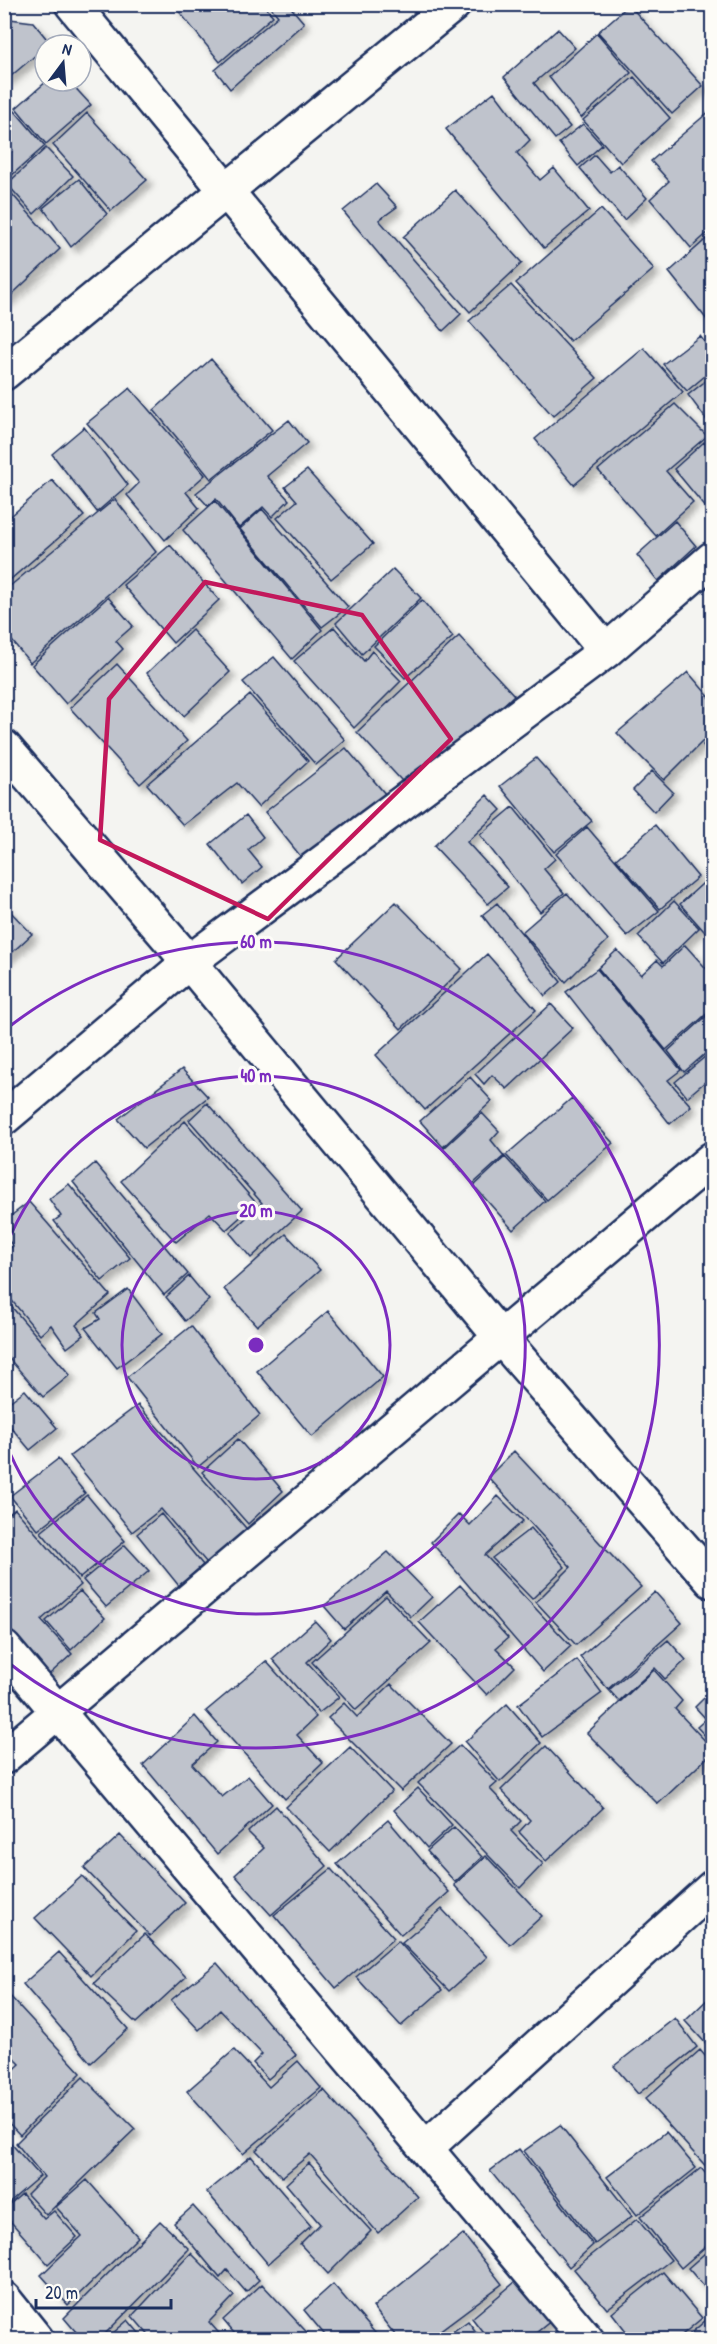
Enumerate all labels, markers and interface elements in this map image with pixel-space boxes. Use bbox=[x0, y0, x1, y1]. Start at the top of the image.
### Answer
north arrow bbox=[33, 33, 93, 93]
text: N bbox=[60, 37, 75, 60]
text: 60 m bbox=[240, 929, 272, 954]
text: 40 m bbox=[240, 1063, 272, 1088]
text: 20 m bbox=[240, 1198, 272, 1223]
centre of rings bbox=[246, 1335, 266, 1355]
scale bar bbox=[36, 2272, 171, 2310]
text: 20 m bbox=[45, 2280, 78, 2305]

